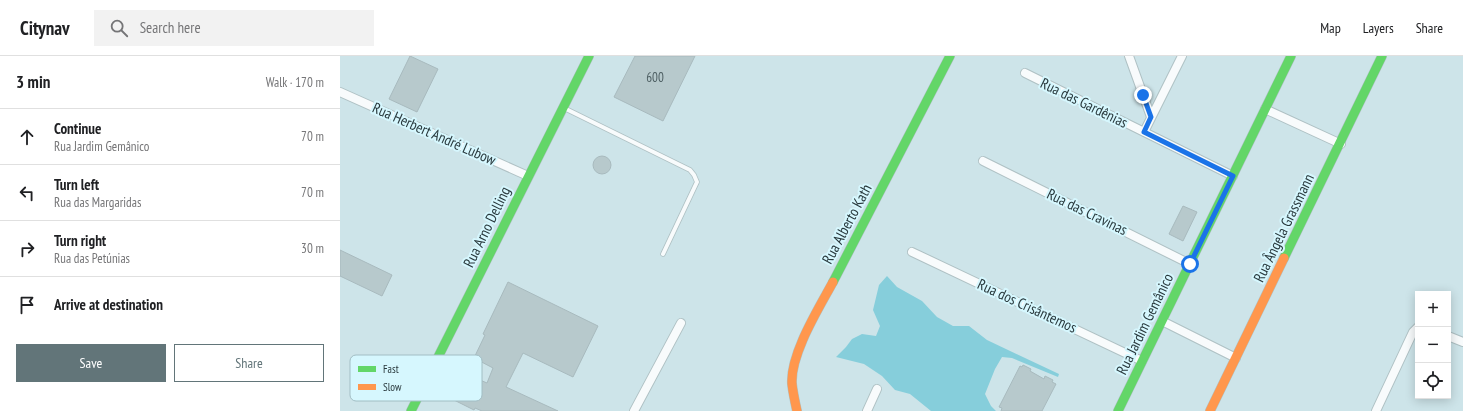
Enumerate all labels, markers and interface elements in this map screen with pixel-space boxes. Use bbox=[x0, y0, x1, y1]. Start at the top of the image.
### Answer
search box bbox=[94, 10, 374, 46]
text: Citynav bbox=[20, 16, 70, 40]
icon: search bbox=[108, 17, 130, 39]
text: Search here bbox=[140, 18, 201, 37]
text: Map bbox=[1320, 19, 1341, 37]
text: Layers bbox=[1363, 19, 1394, 37]
text: Share bbox=[1416, 19, 1443, 37]
house number: 600 bbox=[646, 69, 664, 86]
text: 3 min bbox=[16, 71, 50, 93]
street label: Rua das Gardênias bbox=[1037, 73, 1131, 132]
text: Walk · 170 m bbox=[266, 74, 324, 91]
route end bbox=[1134, 86, 1152, 104]
street label: Rua Herbert André Lubow bbox=[369, 98, 499, 169]
text: Continue bbox=[54, 119, 101, 138]
icon: ahead bbox=[16, 126, 38, 148]
text: 70 m bbox=[301, 128, 324, 145]
text: Rua Jardim Gemânico bbox=[54, 138, 149, 155]
street label: Rua Ângela Grassmann bbox=[1249, 171, 1318, 285]
text: Turn left bbox=[54, 175, 99, 194]
street label: Rua Alberto Kath bbox=[818, 181, 876, 267]
icon: left bbox=[16, 182, 38, 204]
street label: Rua Arno Delling bbox=[459, 183, 514, 270]
text: 70 m bbox=[301, 184, 324, 201]
street label: Rua das Cravinas bbox=[1044, 184, 1131, 239]
text: Rua das Margaridas bbox=[54, 194, 141, 211]
text: Turn right bbox=[54, 231, 106, 250]
icon: right bbox=[16, 238, 38, 260]
text: 30 m bbox=[301, 240, 324, 257]
text: Rua das Petúnias bbox=[54, 250, 130, 267]
route start bbox=[1181, 255, 1199, 273]
street label: Rua Jardim Gemânico bbox=[1112, 270, 1177, 377]
street label: Rua dos Crisântemos bbox=[975, 274, 1080, 337]
map controls bbox=[1415, 291, 1451, 399]
button: + bbox=[1415, 291, 1451, 327]
icon: arrive bbox=[16, 294, 38, 316]
text: Arrive at destination bbox=[54, 295, 163, 314]
button: − bbox=[1415, 327, 1451, 363]
button: Save bbox=[16, 344, 166, 382]
button: Share bbox=[174, 344, 324, 382]
legend bbox=[350, 355, 482, 401]
text: Fast bbox=[383, 362, 399, 376]
button: locate bbox=[1415, 363, 1451, 399]
text: Slow bbox=[383, 380, 402, 394]

